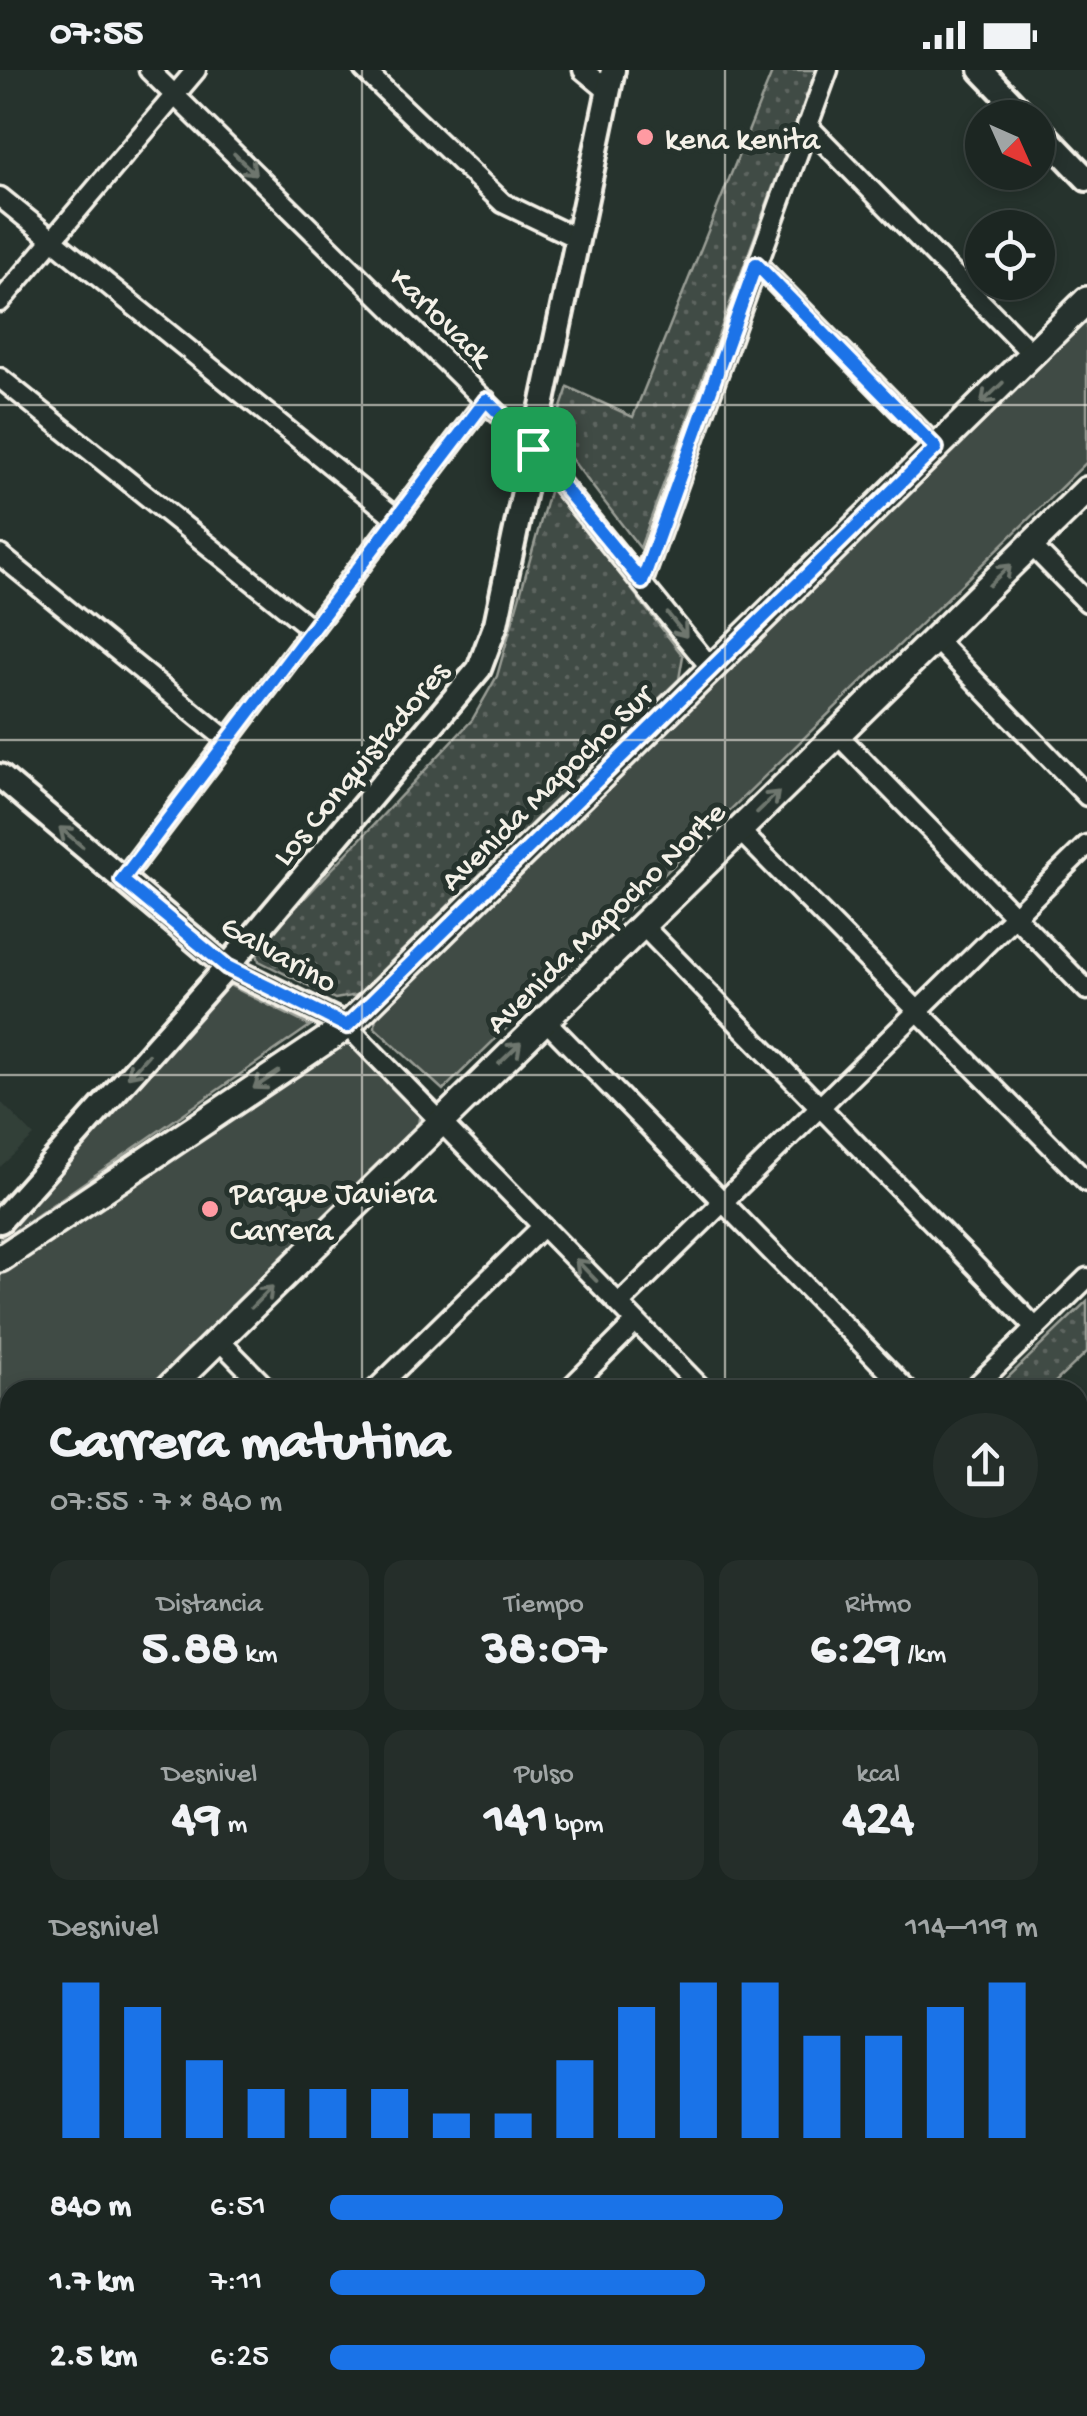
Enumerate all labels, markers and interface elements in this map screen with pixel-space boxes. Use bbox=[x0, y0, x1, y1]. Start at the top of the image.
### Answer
text: 07:55 bbox=[50, 13, 143, 57]
north arrow bbox=[965, 100, 1055, 190]
map controls bbox=[965, 100, 1055, 300]
place label: kena kenita bbox=[665, 123, 821, 161]
marker: kena kenita bbox=[634, 126, 656, 148]
one-way arrow bbox=[232, 152, 256, 176]
button: locate bbox=[965, 210, 1055, 300]
street label: Karlovack bbox=[380, 261, 500, 378]
one-way arrow bbox=[981, 380, 1005, 404]
pin bbox=[491, 407, 576, 492]
icon: arrive bbox=[506, 422, 561, 477]
one-way arrow bbox=[988, 563, 1012, 587]
one-way arrow bbox=[665, 612, 687, 638]
street label: Los Conquistadores bbox=[266, 654, 460, 875]
street label: Avenida Mapocho Sur bbox=[434, 676, 665, 901]
one-way arrow bbox=[755, 790, 779, 814]
street label: Avenida Mapocho Norte bbox=[480, 795, 736, 1044]
one-way arrow bbox=[59, 827, 85, 849]
street label: Galvarino bbox=[213, 909, 342, 1004]
one-way arrow bbox=[498, 1042, 522, 1066]
one-way arrow bbox=[127, 1053, 150, 1078]
one-way arrow bbox=[252, 1070, 280, 1091]
place label: Parque Javiera Carrera bbox=[229, 1177, 438, 1252]
marker: Parque Javiera Carrera bbox=[199, 1198, 221, 1220]
one-way arrow bbox=[574, 1259, 598, 1283]
one-way arrow bbox=[249, 1285, 273, 1309]
button: share bbox=[933, 1413, 1038, 1518]
text: Carrera matutina bbox=[50, 1414, 450, 1478]
text: 07:55 · 7 × 840 m bbox=[50, 1484, 282, 1522]
text: Distancia bbox=[157, 1589, 263, 1622]
text: Tiempo bbox=[504, 1589, 584, 1622]
text: Ritmo bbox=[845, 1589, 912, 1622]
text: 5.88 bbox=[142, 1622, 239, 1681]
text: 38:07 bbox=[482, 1622, 606, 1681]
text: 6:29 bbox=[810, 1622, 901, 1681]
text: km bbox=[239, 1639, 278, 1672]
text: /km bbox=[901, 1639, 946, 1672]
text: Desnivel bbox=[162, 1759, 257, 1792]
text: Pulso bbox=[514, 1759, 574, 1792]
text: kcal bbox=[856, 1759, 900, 1792]
text: 49 bbox=[172, 1792, 221, 1851]
text: 141 bbox=[484, 1792, 548, 1851]
text: 424 bbox=[842, 1792, 914, 1851]
text: m bbox=[221, 1809, 247, 1842]
text: bpm bbox=[548, 1809, 604, 1842]
text: Desnivel bbox=[50, 1910, 159, 1948]
text: 114–119 m bbox=[905, 1910, 1038, 1948]
text: 840 m bbox=[50, 2189, 131, 2227]
text: 6:51 bbox=[210, 2189, 266, 2227]
text: 1.7 km bbox=[50, 2264, 134, 2302]
text: 7:11 bbox=[210, 2264, 263, 2302]
text: 2.5 km bbox=[50, 2339, 137, 2377]
text: 6:25 bbox=[210, 2339, 269, 2377]

